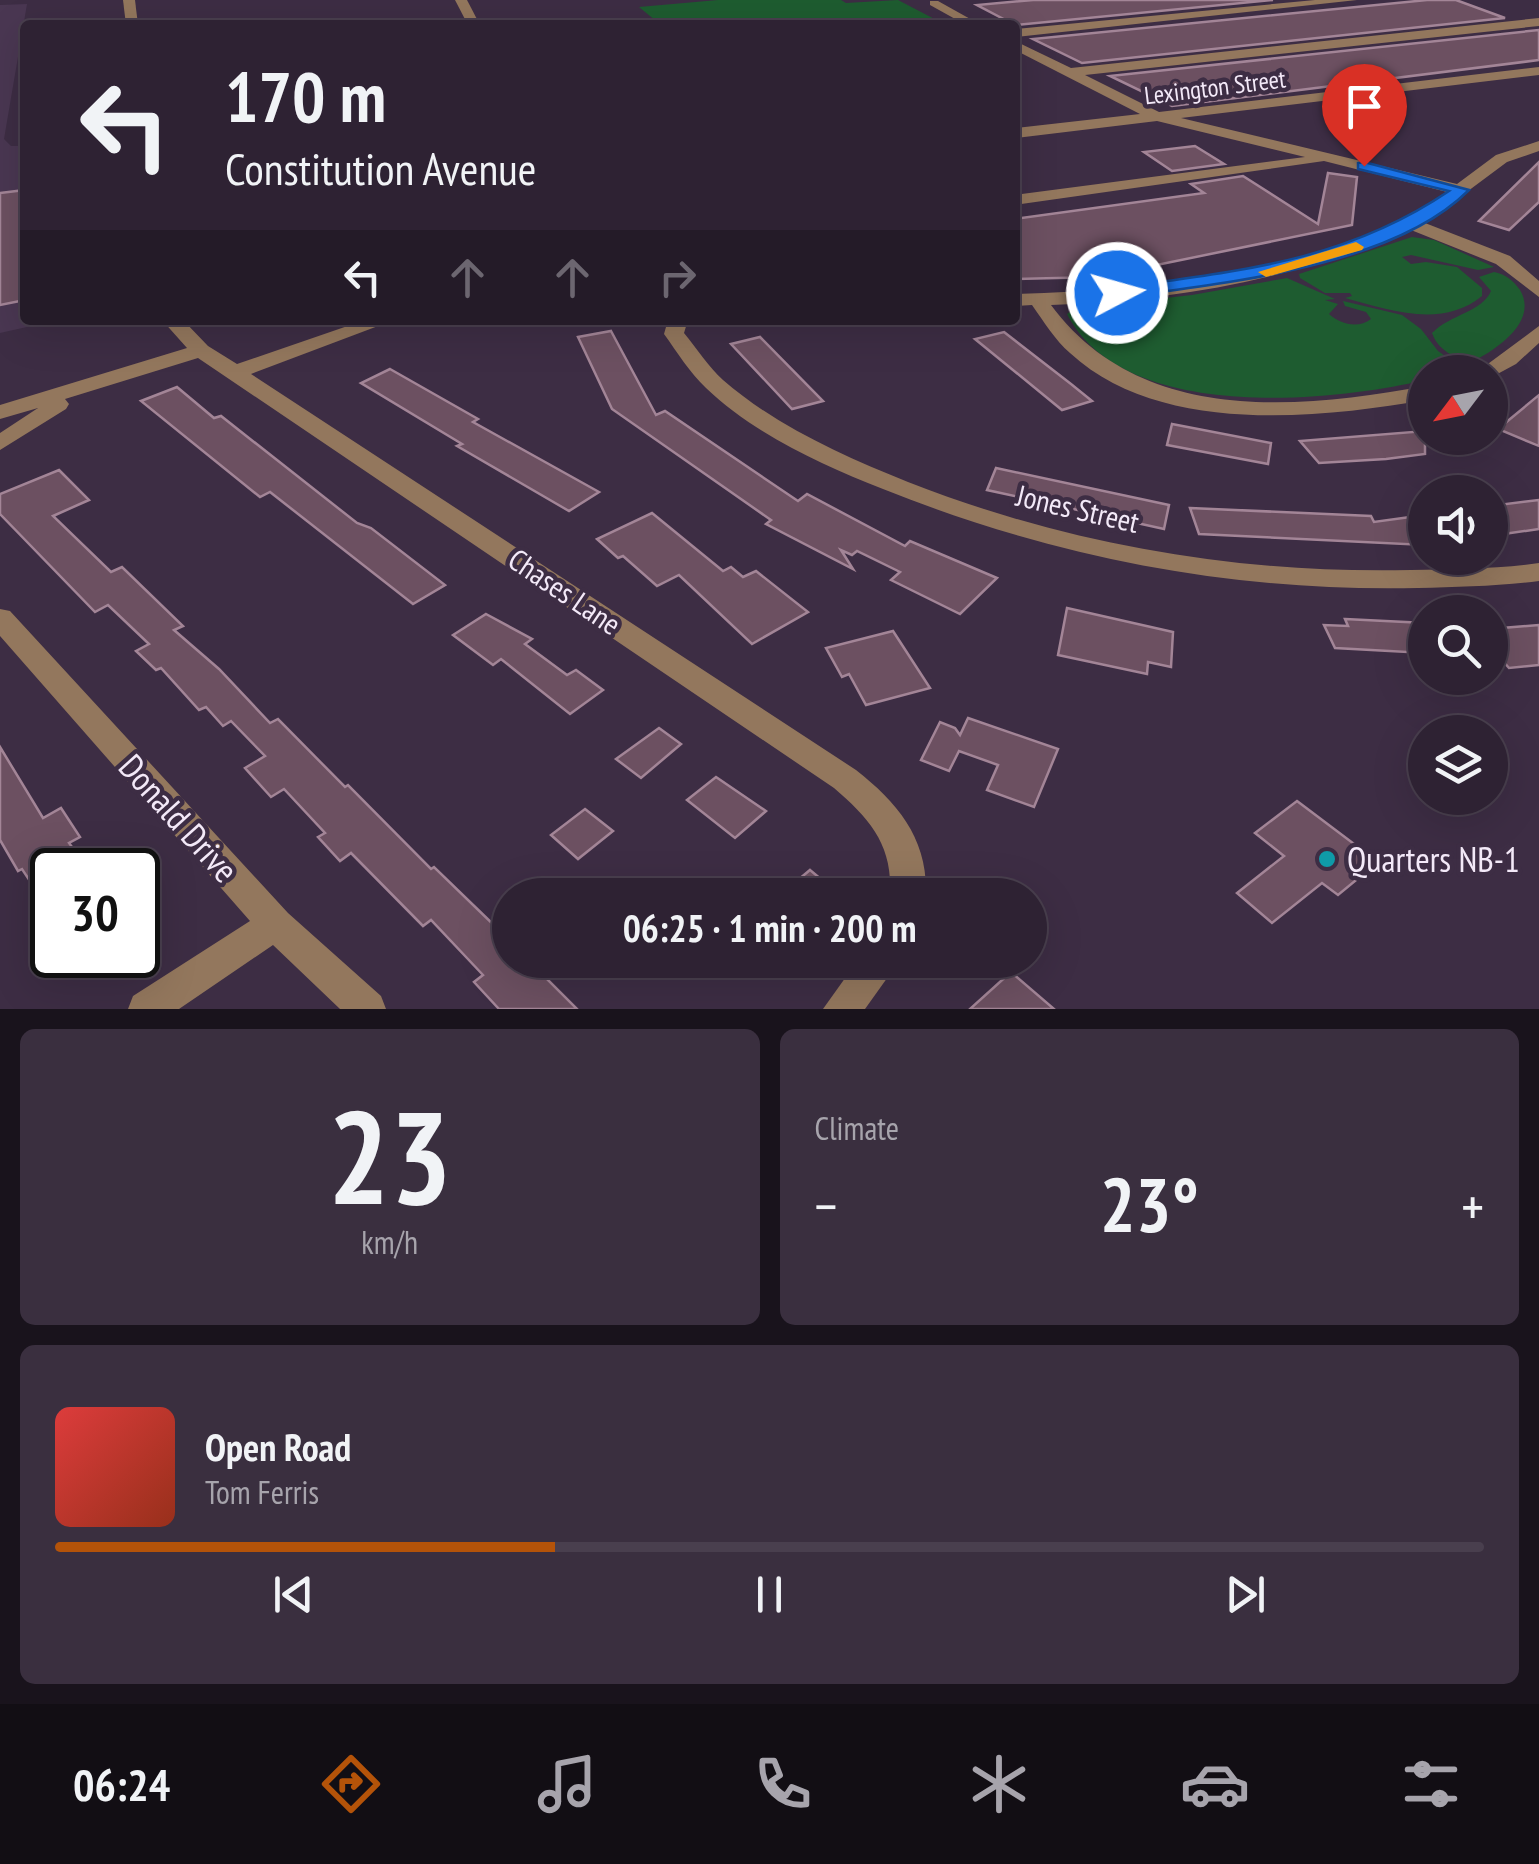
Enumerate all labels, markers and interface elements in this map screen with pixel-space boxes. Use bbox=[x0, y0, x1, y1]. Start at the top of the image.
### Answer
text: 170 m bbox=[225, 51, 386, 141]
icon: left bbox=[60, 60, 190, 190]
street label: Lexington Street bbox=[1143, 62, 1288, 112]
pin bbox=[1322, 64, 1407, 167]
icon: arrive bbox=[1337, 79, 1392, 134]
text: Constitution Avenue bbox=[225, 139, 536, 197]
position arrow bbox=[1065, 241, 1169, 345]
icon: left bbox=[335, 250, 390, 305]
icon: ahead bbox=[440, 250, 495, 305]
icon: ahead bbox=[545, 250, 600, 305]
icon: right bbox=[650, 250, 705, 305]
north arrow bbox=[1408, 355, 1508, 455]
map controls bbox=[1408, 355, 1508, 815]
street label: Jones Street bbox=[1012, 475, 1144, 541]
button: sound bbox=[1408, 475, 1508, 575]
street label: Chases Lane bbox=[501, 539, 629, 643]
button: search bbox=[1408, 595, 1508, 695]
button: layers bbox=[1408, 715, 1508, 815]
street label: Donald Drive bbox=[109, 744, 249, 892]
place label: Quarters NB-1 bbox=[1347, 836, 1520, 882]
speed limit sign: 30 bbox=[30, 848, 160, 978]
marker: Quarters NB-1 bbox=[1316, 848, 1338, 870]
text: 06:25 · 1 min · 200 m bbox=[623, 903, 916, 952]
text: 23 bbox=[328, 1072, 452, 1240]
text: Climate bbox=[815, 1107, 899, 1149]
text: 23° bbox=[1100, 1156, 1199, 1253]
text: − bbox=[815, 1170, 837, 1241]
text: + bbox=[1461, 1170, 1484, 1241]
text: km/h bbox=[361, 1221, 418, 1263]
text: Open Road bbox=[205, 1422, 351, 1471]
text: Tom Ferris bbox=[205, 1471, 319, 1513]
icon: previous bbox=[266, 1567, 321, 1622]
icon: pause bbox=[742, 1567, 797, 1622]
icon: next bbox=[1218, 1567, 1273, 1622]
icon: directions bbox=[316, 1749, 386, 1819]
icon: music bbox=[532, 1749, 602, 1819]
icon: phone bbox=[748, 1749, 818, 1819]
icon: climate bbox=[964, 1749, 1034, 1819]
icon: car bbox=[1180, 1749, 1250, 1819]
icon: filters bbox=[1396, 1749, 1466, 1819]
text: 06:24 bbox=[73, 1755, 170, 1813]

